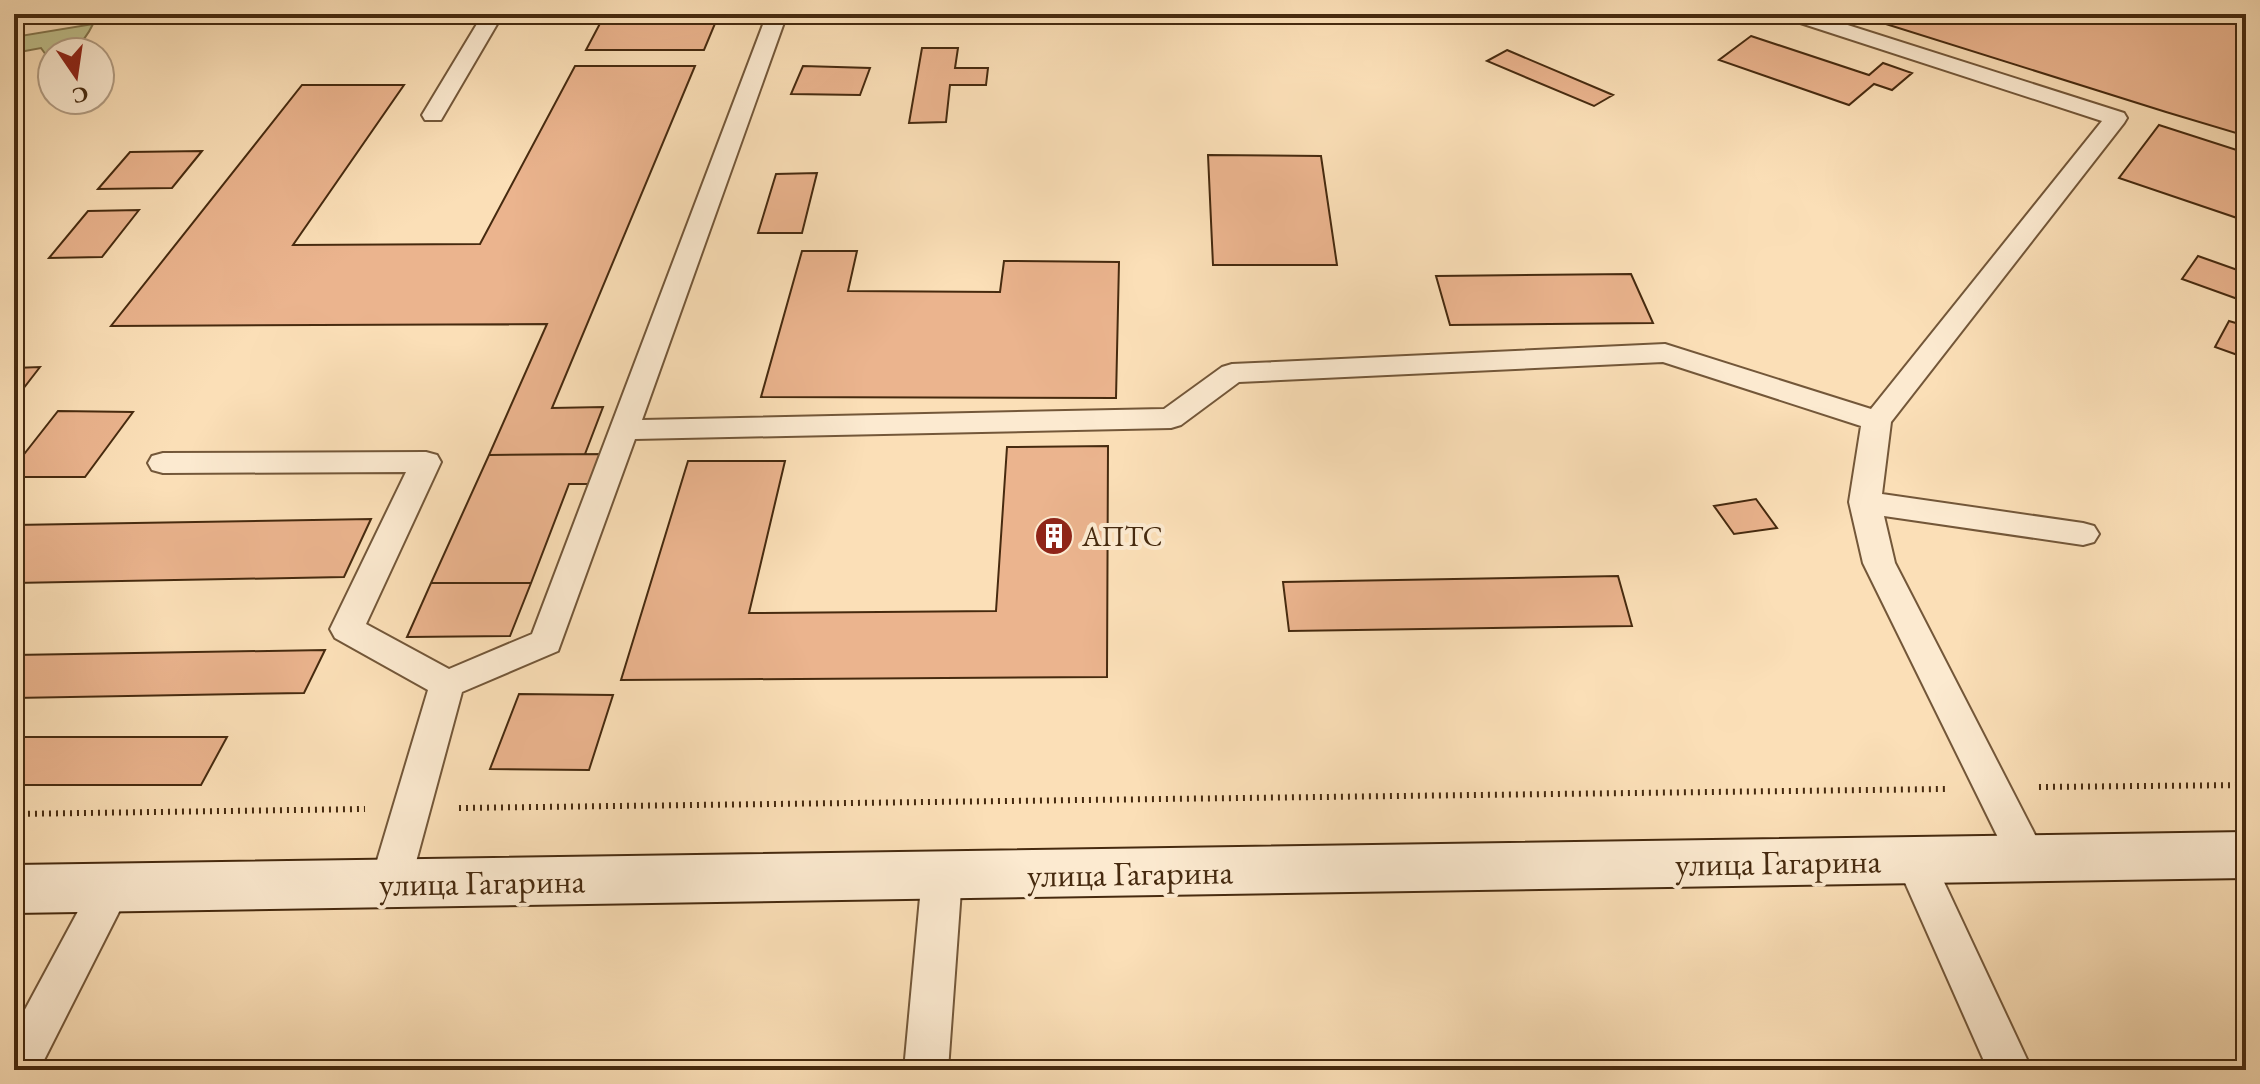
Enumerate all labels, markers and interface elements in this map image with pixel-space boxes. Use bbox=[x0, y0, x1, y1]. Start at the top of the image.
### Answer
north arrow bbox=[36, 36, 116, 116]
text: С bbox=[70, 79, 91, 111]
building icon: АПТС bbox=[1033, 515, 1075, 557]
place label: АПТС bbox=[1081, 518, 1163, 554]
street label: улица Гагарина bbox=[1675, 838, 1882, 886]
street label: улица Гагарина bbox=[1027, 849, 1234, 897]
street label: улица Гагарина bbox=[379, 858, 586, 906]

